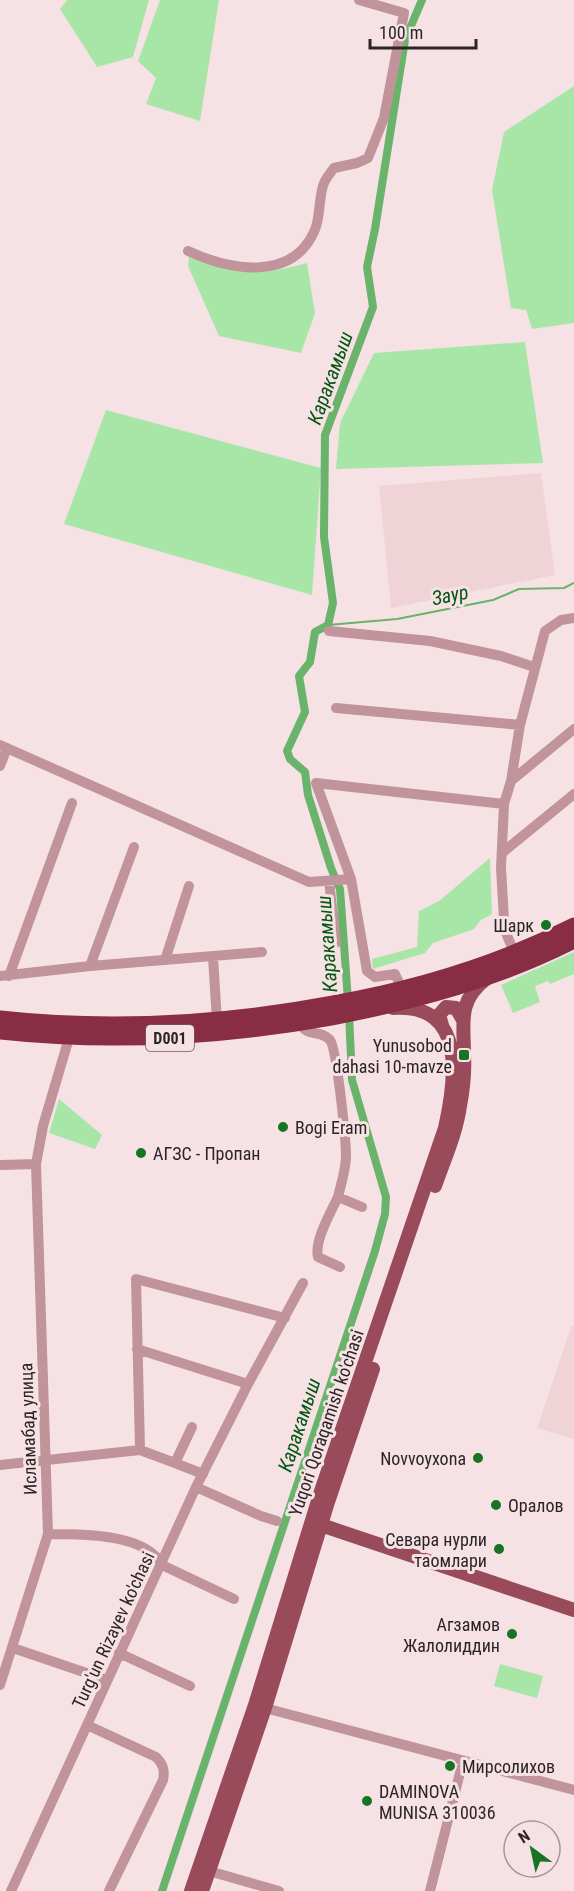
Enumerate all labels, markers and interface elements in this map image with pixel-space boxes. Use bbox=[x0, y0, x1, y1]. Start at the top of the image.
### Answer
scale bar bbox=[370, 12, 476, 50]
text: 100 m bbox=[379, 22, 423, 43]
water label: Каракамыш bbox=[302, 328, 358, 428]
water label: Заур bbox=[430, 580, 470, 610]
water label: Каракамыш bbox=[312, 894, 342, 993]
place label: Шарк bbox=[493, 915, 534, 936]
marker: Шарк bbox=[539, 918, 553, 932]
road number: D001 bbox=[146, 1025, 194, 1051]
place label: Yunusobod dahasi 10-mavze bbox=[332, 1035, 452, 1077]
marker: Yunusobod dahasi 10-mavze bbox=[457, 1048, 471, 1062]
place label: Bogi Eram bbox=[295, 1117, 367, 1138]
marker: Bogi Eram bbox=[276, 1120, 290, 1134]
place label: АГЗС - Пропан bbox=[153, 1143, 260, 1164]
marker: АГЗС - Пропан bbox=[134, 1146, 148, 1160]
street label: Yuqori Qoraqamish ko'chasi bbox=[284, 1327, 368, 1519]
street label: Исламабад улица bbox=[15, 1363, 41, 1495]
water label: Каракамыш bbox=[273, 1375, 326, 1475]
place label: Novvoyxona bbox=[380, 1448, 466, 1469]
marker: Novvoyxona bbox=[471, 1451, 485, 1465]
place label: Оралов bbox=[508, 1495, 564, 1516]
marker: Оралов bbox=[489, 1498, 503, 1512]
place label: Севара нурли таомлари bbox=[385, 1529, 487, 1571]
marker: Севара нурли таомлари bbox=[492, 1542, 506, 1556]
street label: Turg'un Rizayev ko'chasi bbox=[67, 1548, 159, 1712]
place label: Агзамов Жалолиддин bbox=[403, 1614, 500, 1656]
marker: Агзамов Жалолиддин bbox=[505, 1627, 519, 1641]
place label: Мирсолихов bbox=[462, 1756, 555, 1777]
marker: Мирсолихов bbox=[443, 1759, 457, 1773]
place label: DAMINOVA MUNISA 310036 bbox=[379, 1781, 496, 1823]
marker: DAMINOVA MUNISA 310036 bbox=[360, 1794, 374, 1808]
north arrow bbox=[502, 1819, 562, 1879]
text: N bbox=[515, 1826, 533, 1847]

